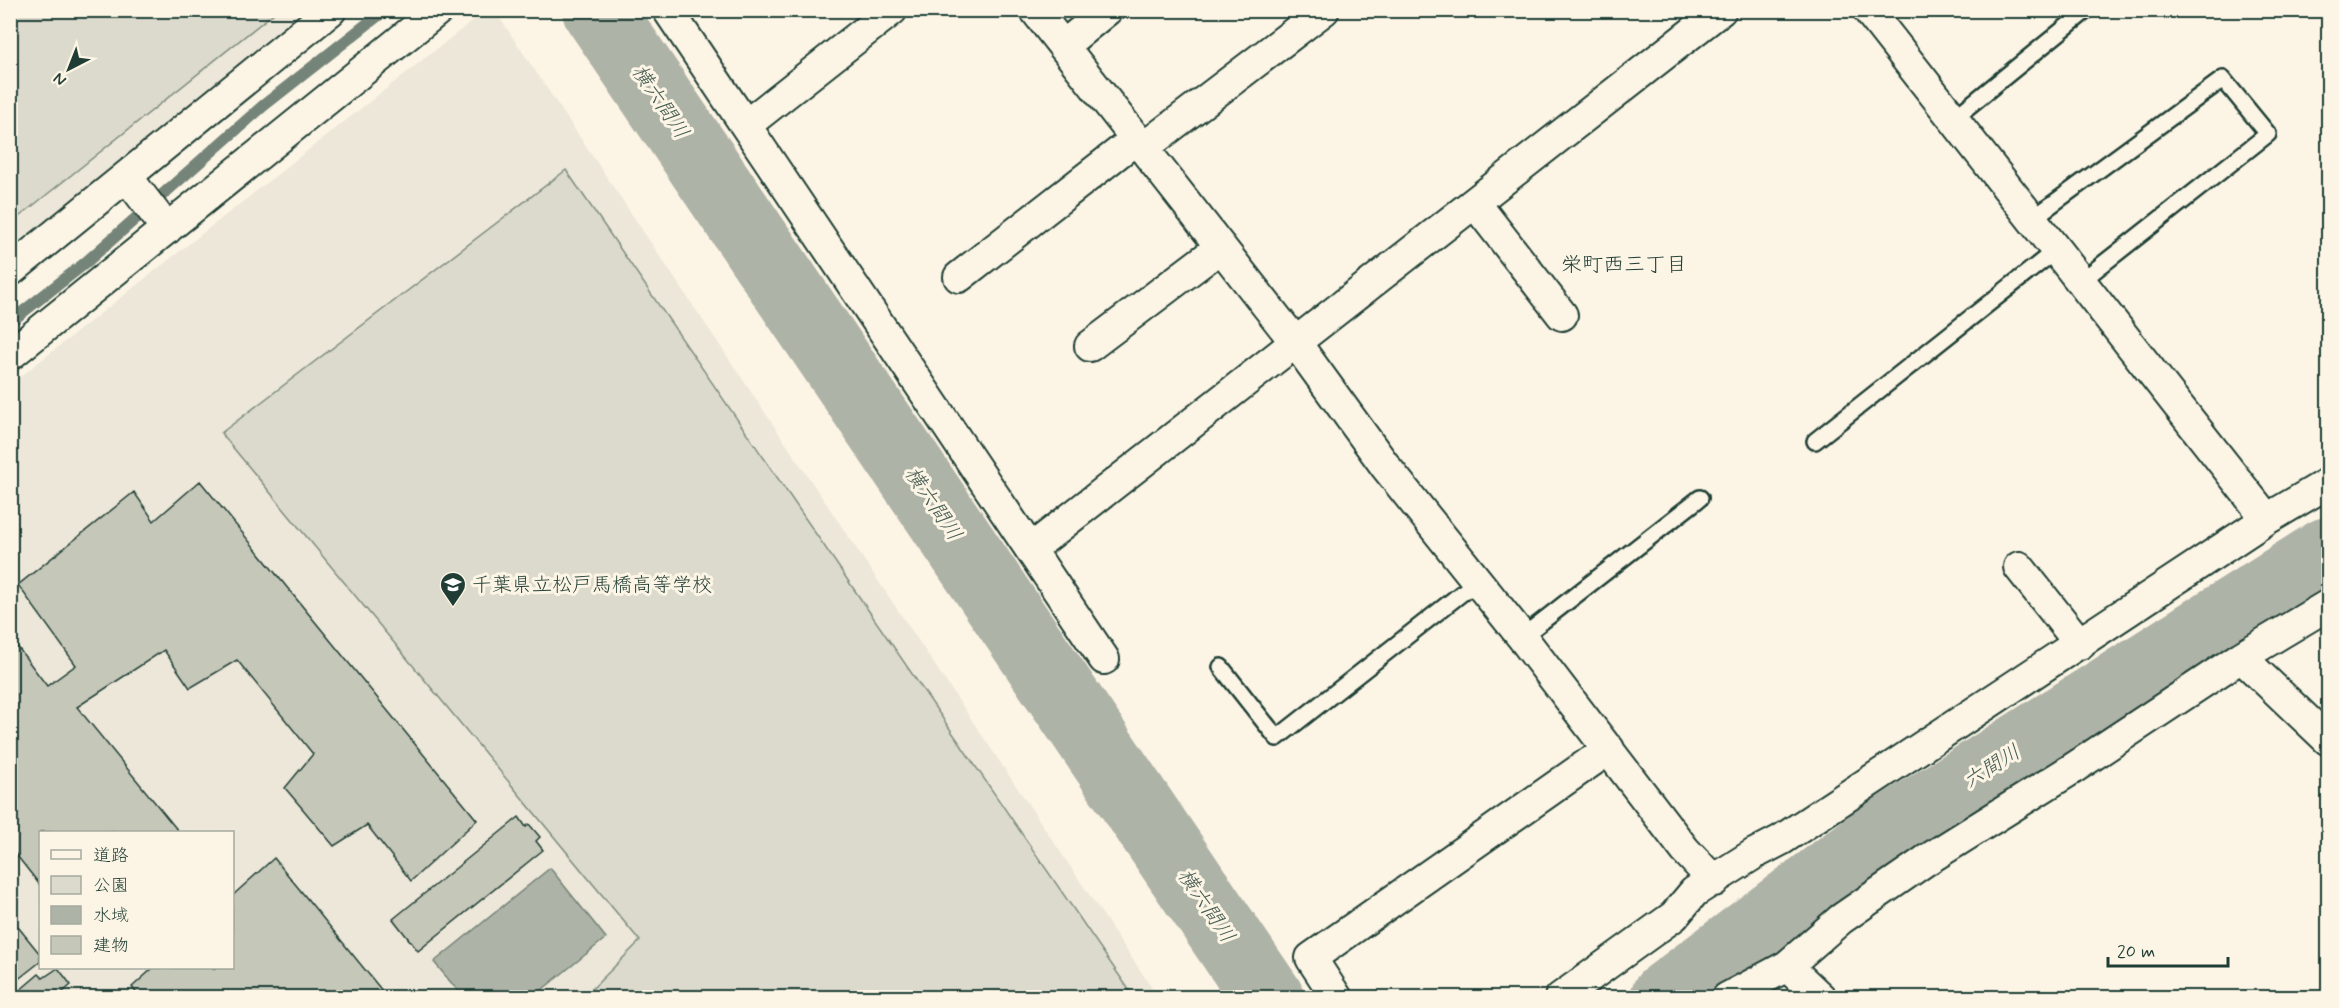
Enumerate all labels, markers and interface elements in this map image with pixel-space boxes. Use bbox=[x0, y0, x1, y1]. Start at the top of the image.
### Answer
north arrow bbox=[39, 39, 99, 99]
water label: 横六間川 bbox=[625, 59, 695, 145]
text: N bbox=[49, 68, 71, 90]
district label: 栄町西三丁目 bbox=[1561, 251, 1687, 279]
water label: 横六間川 bbox=[898, 461, 968, 547]
school or university icon: 千葉県立松戸馬橋高等学校 bbox=[438, 570, 468, 608]
place label: 千葉県立松戸馬橋高等学校 bbox=[472, 572, 712, 599]
water label: 六間川 bbox=[1958, 738, 2026, 796]
legend bbox=[39, 831, 234, 969]
text: 道路 bbox=[93, 844, 129, 868]
water label: 横六間川 bbox=[1171, 863, 1241, 949]
text: 公園 bbox=[93, 874, 129, 898]
text: 水域 bbox=[93, 904, 129, 928]
scale bar bbox=[2108, 930, 2228, 968]
text: 建物 bbox=[93, 934, 129, 958]
text: 20 m bbox=[2117, 940, 2155, 964]

